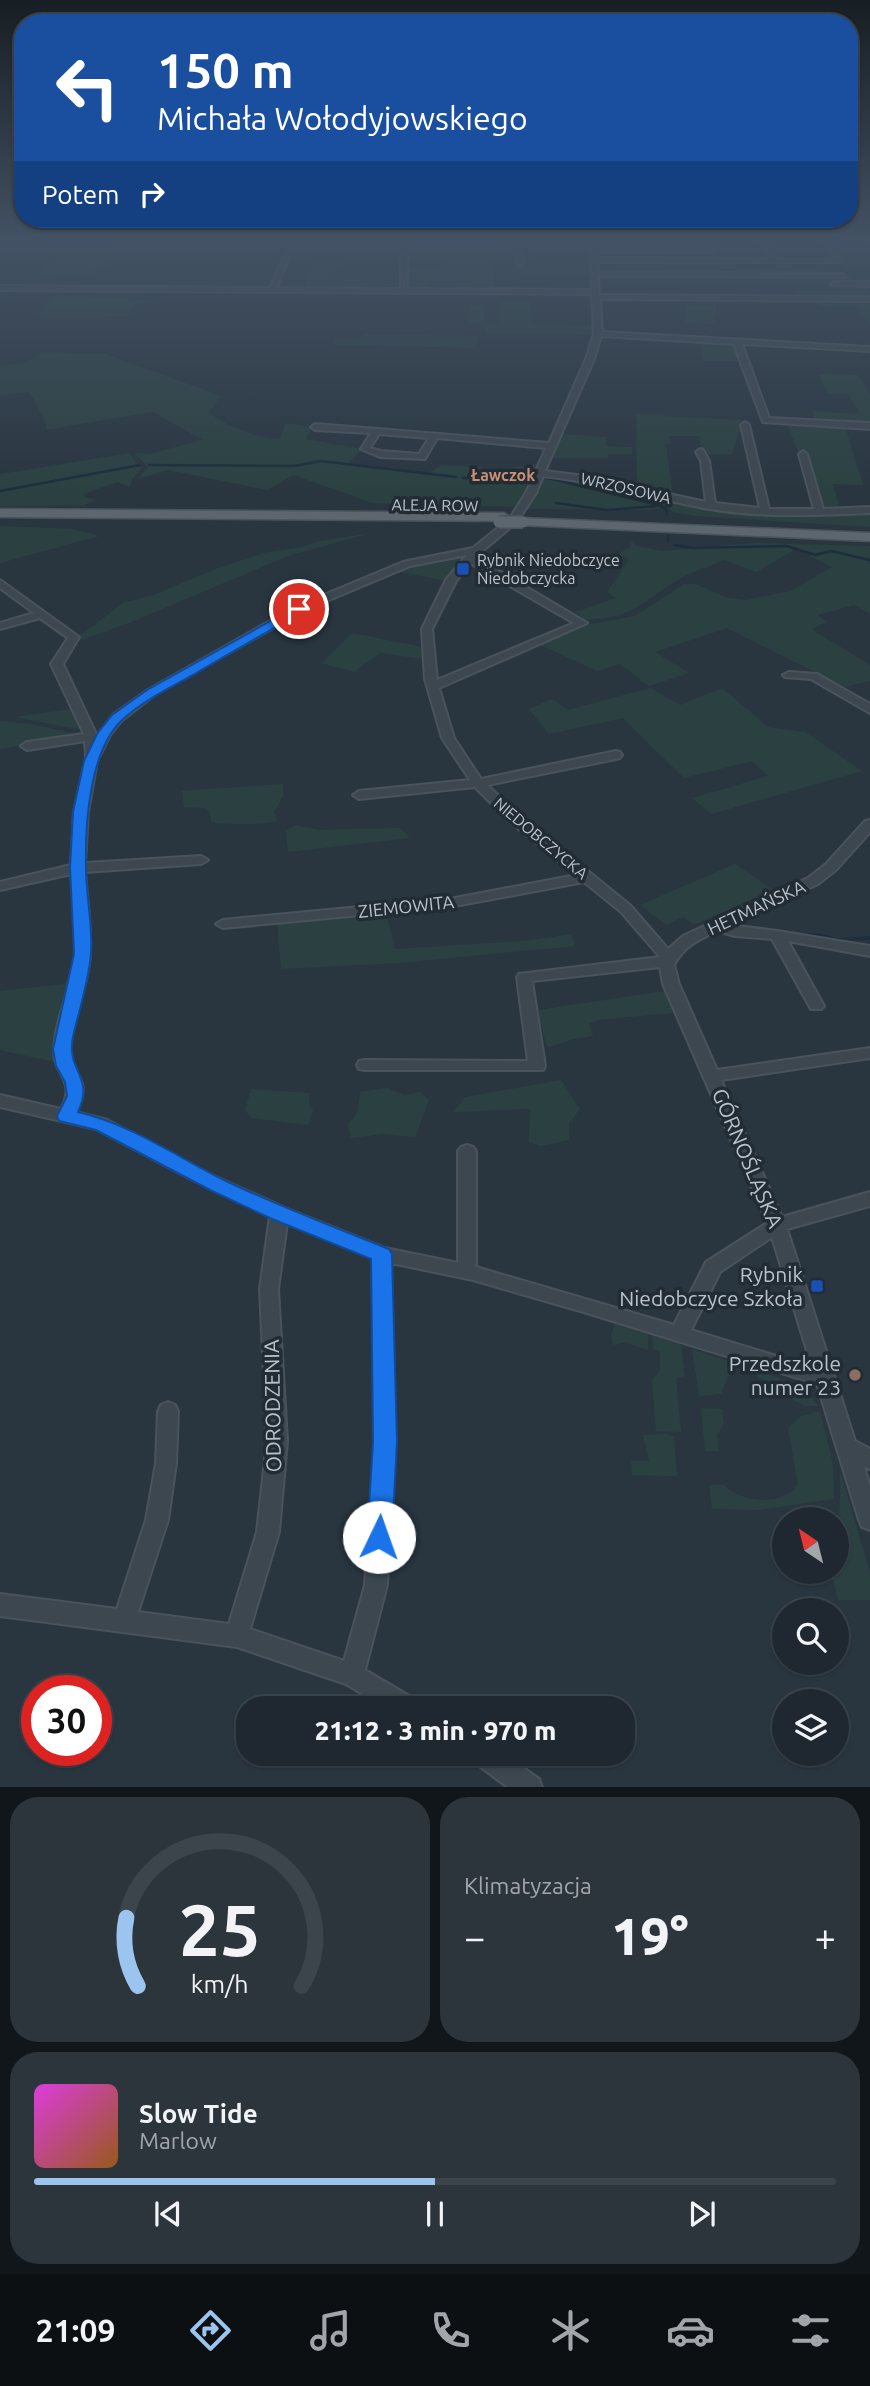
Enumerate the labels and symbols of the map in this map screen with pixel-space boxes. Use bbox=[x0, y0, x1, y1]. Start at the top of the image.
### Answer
district label: Ławczok bbox=[471, 466, 535, 484]
street label: WRZOSOWA bbox=[579, 469, 673, 507]
street label: ALEJA ROW bbox=[391, 495, 479, 515]
place label: Rybnik Niedobczyce Niedobczycka bbox=[477, 551, 620, 587]
marker: Rybnik Niedobczyce Niedobczycka bbox=[455, 561, 471, 577]
pin bbox=[269, 579, 329, 639]
street label: NIEDOBCZYCKA bbox=[490, 794, 592, 883]
street label: HETMAŃSKA bbox=[704, 875, 808, 938]
street label: ZIEMOWITA bbox=[357, 891, 455, 921]
street label: GÓRNOŚLĄSKA bbox=[708, 1085, 788, 1232]
place label: Rybnik Niedobczyce Szkoła bbox=[619, 1262, 803, 1310]
marker: Rybnik Niedobczyce Szkoła bbox=[809, 1278, 825, 1294]
street label: ODRODZENIA bbox=[259, 1339, 285, 1473]
place label: Przedszkole numer 23 bbox=[729, 1351, 841, 1399]
marker: Przedszkole numer 23 bbox=[847, 1367, 863, 1383]
position arrow bbox=[342, 1500, 416, 1574]
north arrow bbox=[772, 1507, 849, 1584]
speed limit sign: 30 bbox=[21, 1675, 112, 1766]

